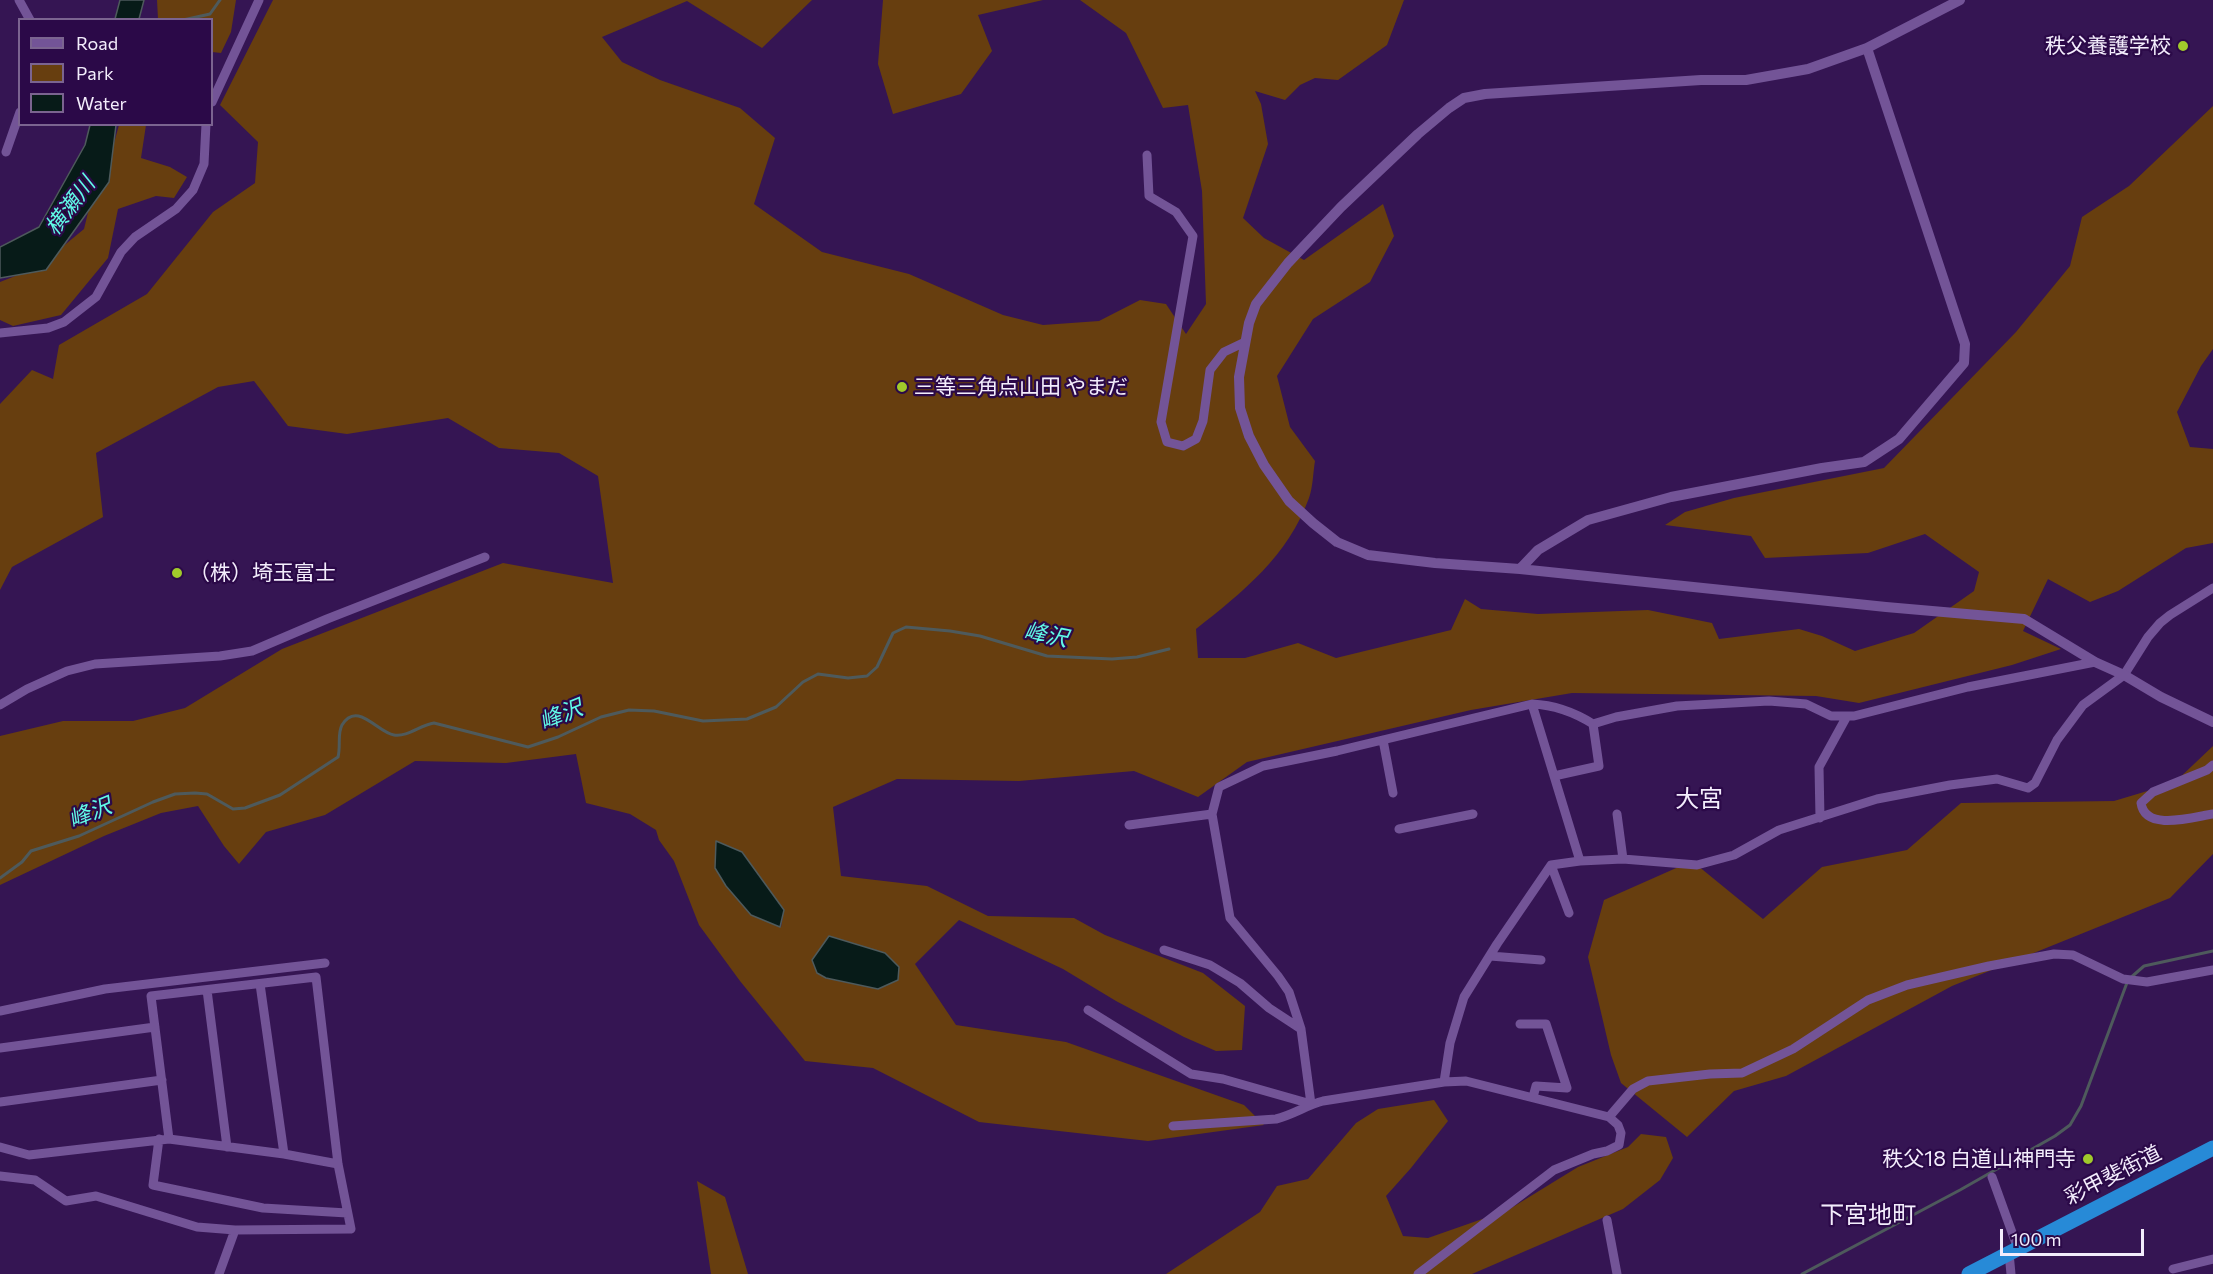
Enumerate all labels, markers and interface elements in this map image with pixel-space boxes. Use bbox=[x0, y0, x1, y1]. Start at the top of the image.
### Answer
legend bbox=[18, 18, 213, 126]
text: Road bbox=[76, 32, 118, 54]
place label: 秩父養護学校 bbox=[2045, 33, 2171, 59]
marker: 秩父養護学校 bbox=[2176, 39, 2190, 53]
text: Park bbox=[76, 62, 114, 84]
text: Water bbox=[76, 92, 127, 114]
water label: 横瀬川 bbox=[40, 172, 100, 240]
place label: 三等三角点山田 やまだ bbox=[914, 374, 1128, 400]
marker: 三等三角点山田 やまだ bbox=[895, 380, 909, 394]
place label: （株）埼玉富士 bbox=[189, 560, 336, 586]
marker: （株）埼玉富士 bbox=[170, 566, 184, 580]
water label: 峰沢 bbox=[1022, 618, 1070, 652]
water label: 峰沢 bbox=[536, 695, 586, 735]
district label: 大宮 bbox=[1675, 785, 1723, 813]
water label: 峰沢 bbox=[65, 793, 115, 833]
street label: 彩甲斐街道 bbox=[2061, 1140, 2165, 1210]
place label: 秩父18 白道山神門寺 bbox=[1882, 1146, 2076, 1172]
marker: 秩父18 白道山神門寺 bbox=[2081, 1152, 2095, 1166]
district label: 下宮地町 bbox=[1820, 1201, 1916, 1229]
scale bar bbox=[2003, 1217, 2147, 1255]
text: 100 m bbox=[2011, 1228, 2061, 1250]

